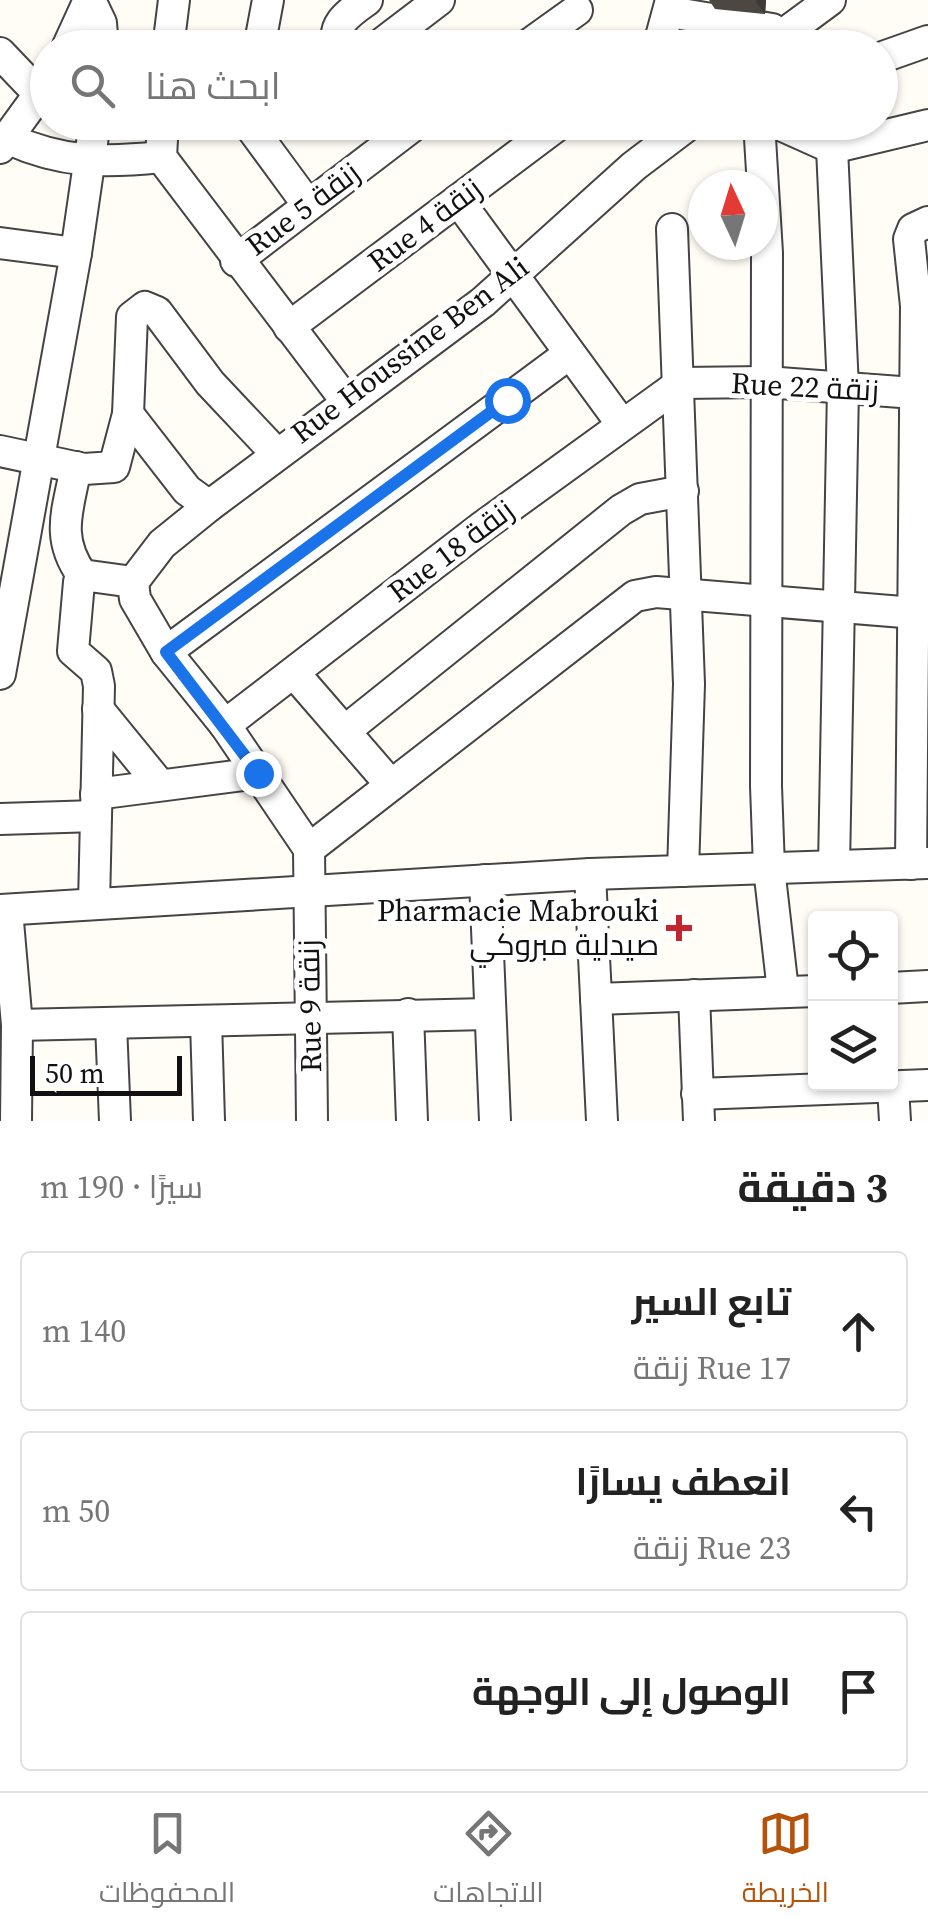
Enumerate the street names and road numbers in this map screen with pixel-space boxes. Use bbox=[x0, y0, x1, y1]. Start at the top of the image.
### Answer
street label: Rue 5 زنقة bbox=[237, 152, 368, 265]
street label: Rue 4 زنقة bbox=[359, 168, 490, 281]
street label: Rue Houssine Ben Ali bbox=[282, 247, 537, 453]
street label: Rue 22 زنقة bbox=[730, 362, 880, 411]
street label: Rue 18 زنقة bbox=[379, 490, 522, 612]
street label: Rue 9 زنقة bbox=[288, 939, 331, 1073]

